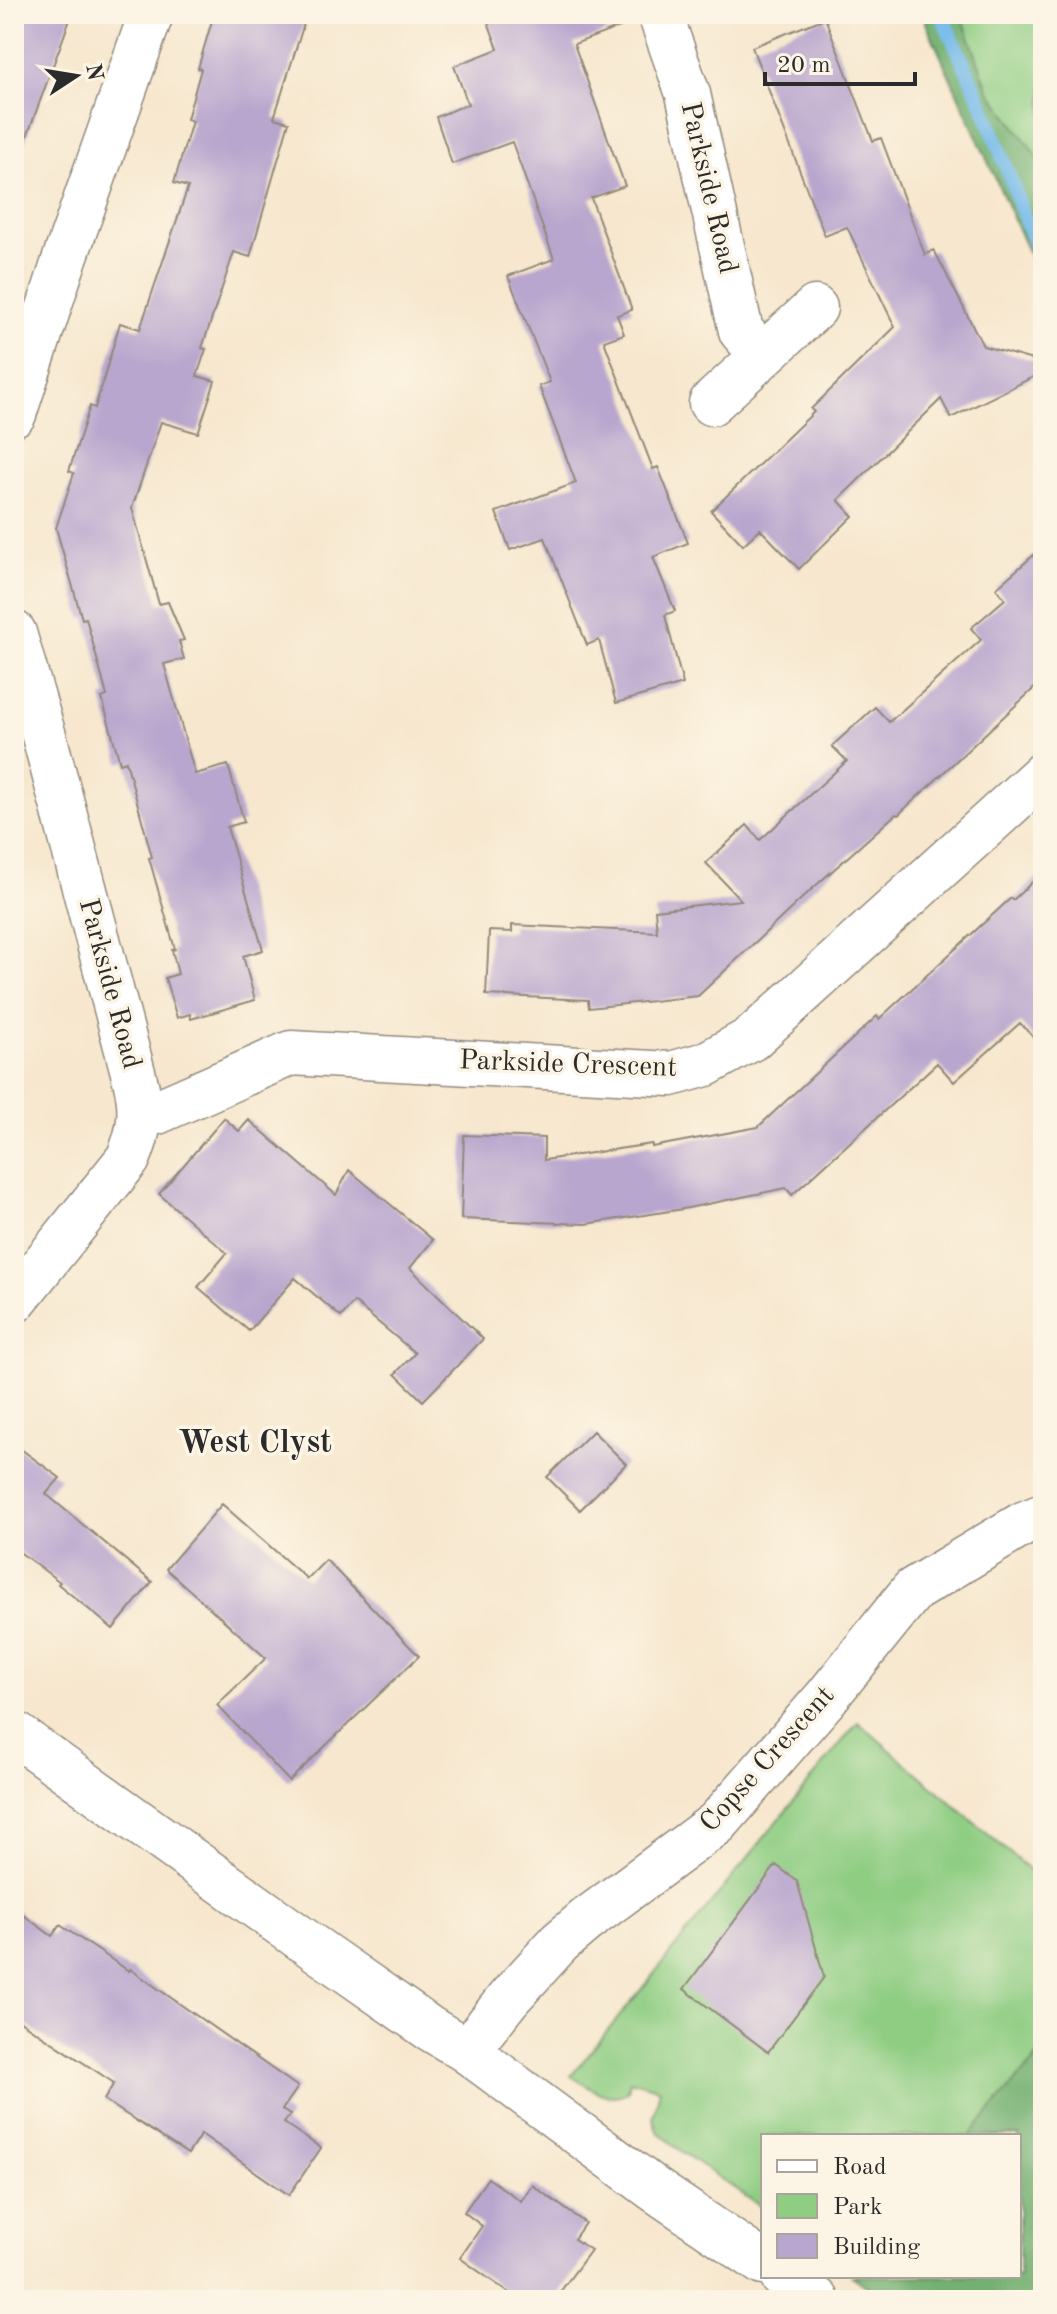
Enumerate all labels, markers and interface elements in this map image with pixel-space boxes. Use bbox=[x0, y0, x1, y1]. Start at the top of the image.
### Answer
north arrow bbox=[36, 36, 116, 116]
scale bar bbox=[765, 36, 915, 86]
text: 20 m bbox=[777, 54, 831, 78]
text: N bbox=[81, 62, 106, 83]
street label: Parkside Road bbox=[675, 100, 741, 276]
street label: Parkside Road bbox=[73, 896, 145, 1072]
street label: Parkside Crescent bbox=[459, 1047, 677, 1083]
district label: West Clyst bbox=[178, 1428, 332, 1460]
street label: Copse Crescent bbox=[696, 1682, 840, 1838]
legend bbox=[761, 2134, 1021, 2278]
text: Road bbox=[833, 2156, 886, 2180]
text: Park bbox=[833, 2196, 882, 2220]
text: Building bbox=[833, 2236, 920, 2260]

